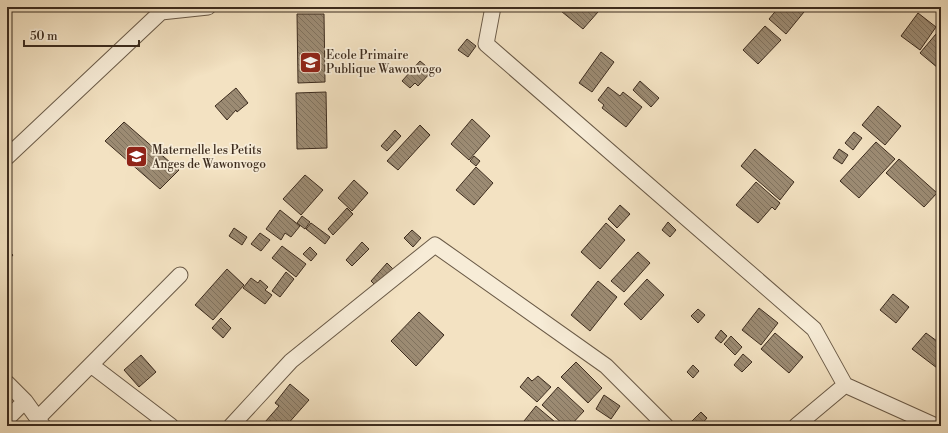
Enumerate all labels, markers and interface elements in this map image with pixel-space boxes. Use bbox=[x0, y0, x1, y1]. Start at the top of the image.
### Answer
scale bar bbox=[24, 22, 139, 48]
text: 50 m bbox=[30, 29, 58, 44]
place label: Ecole Primaire Publique Wawonvogo bbox=[326, 48, 442, 77]
school or university icon: Ecole Primaire Publique Wawonvogo bbox=[298, 49, 324, 75]
place label: Maternelle les Petits Anges de Wawonvogo bbox=[151, 143, 266, 172]
school or university icon: Maternelle les Petits Anges de Wawonvogo bbox=[123, 144, 149, 170]

